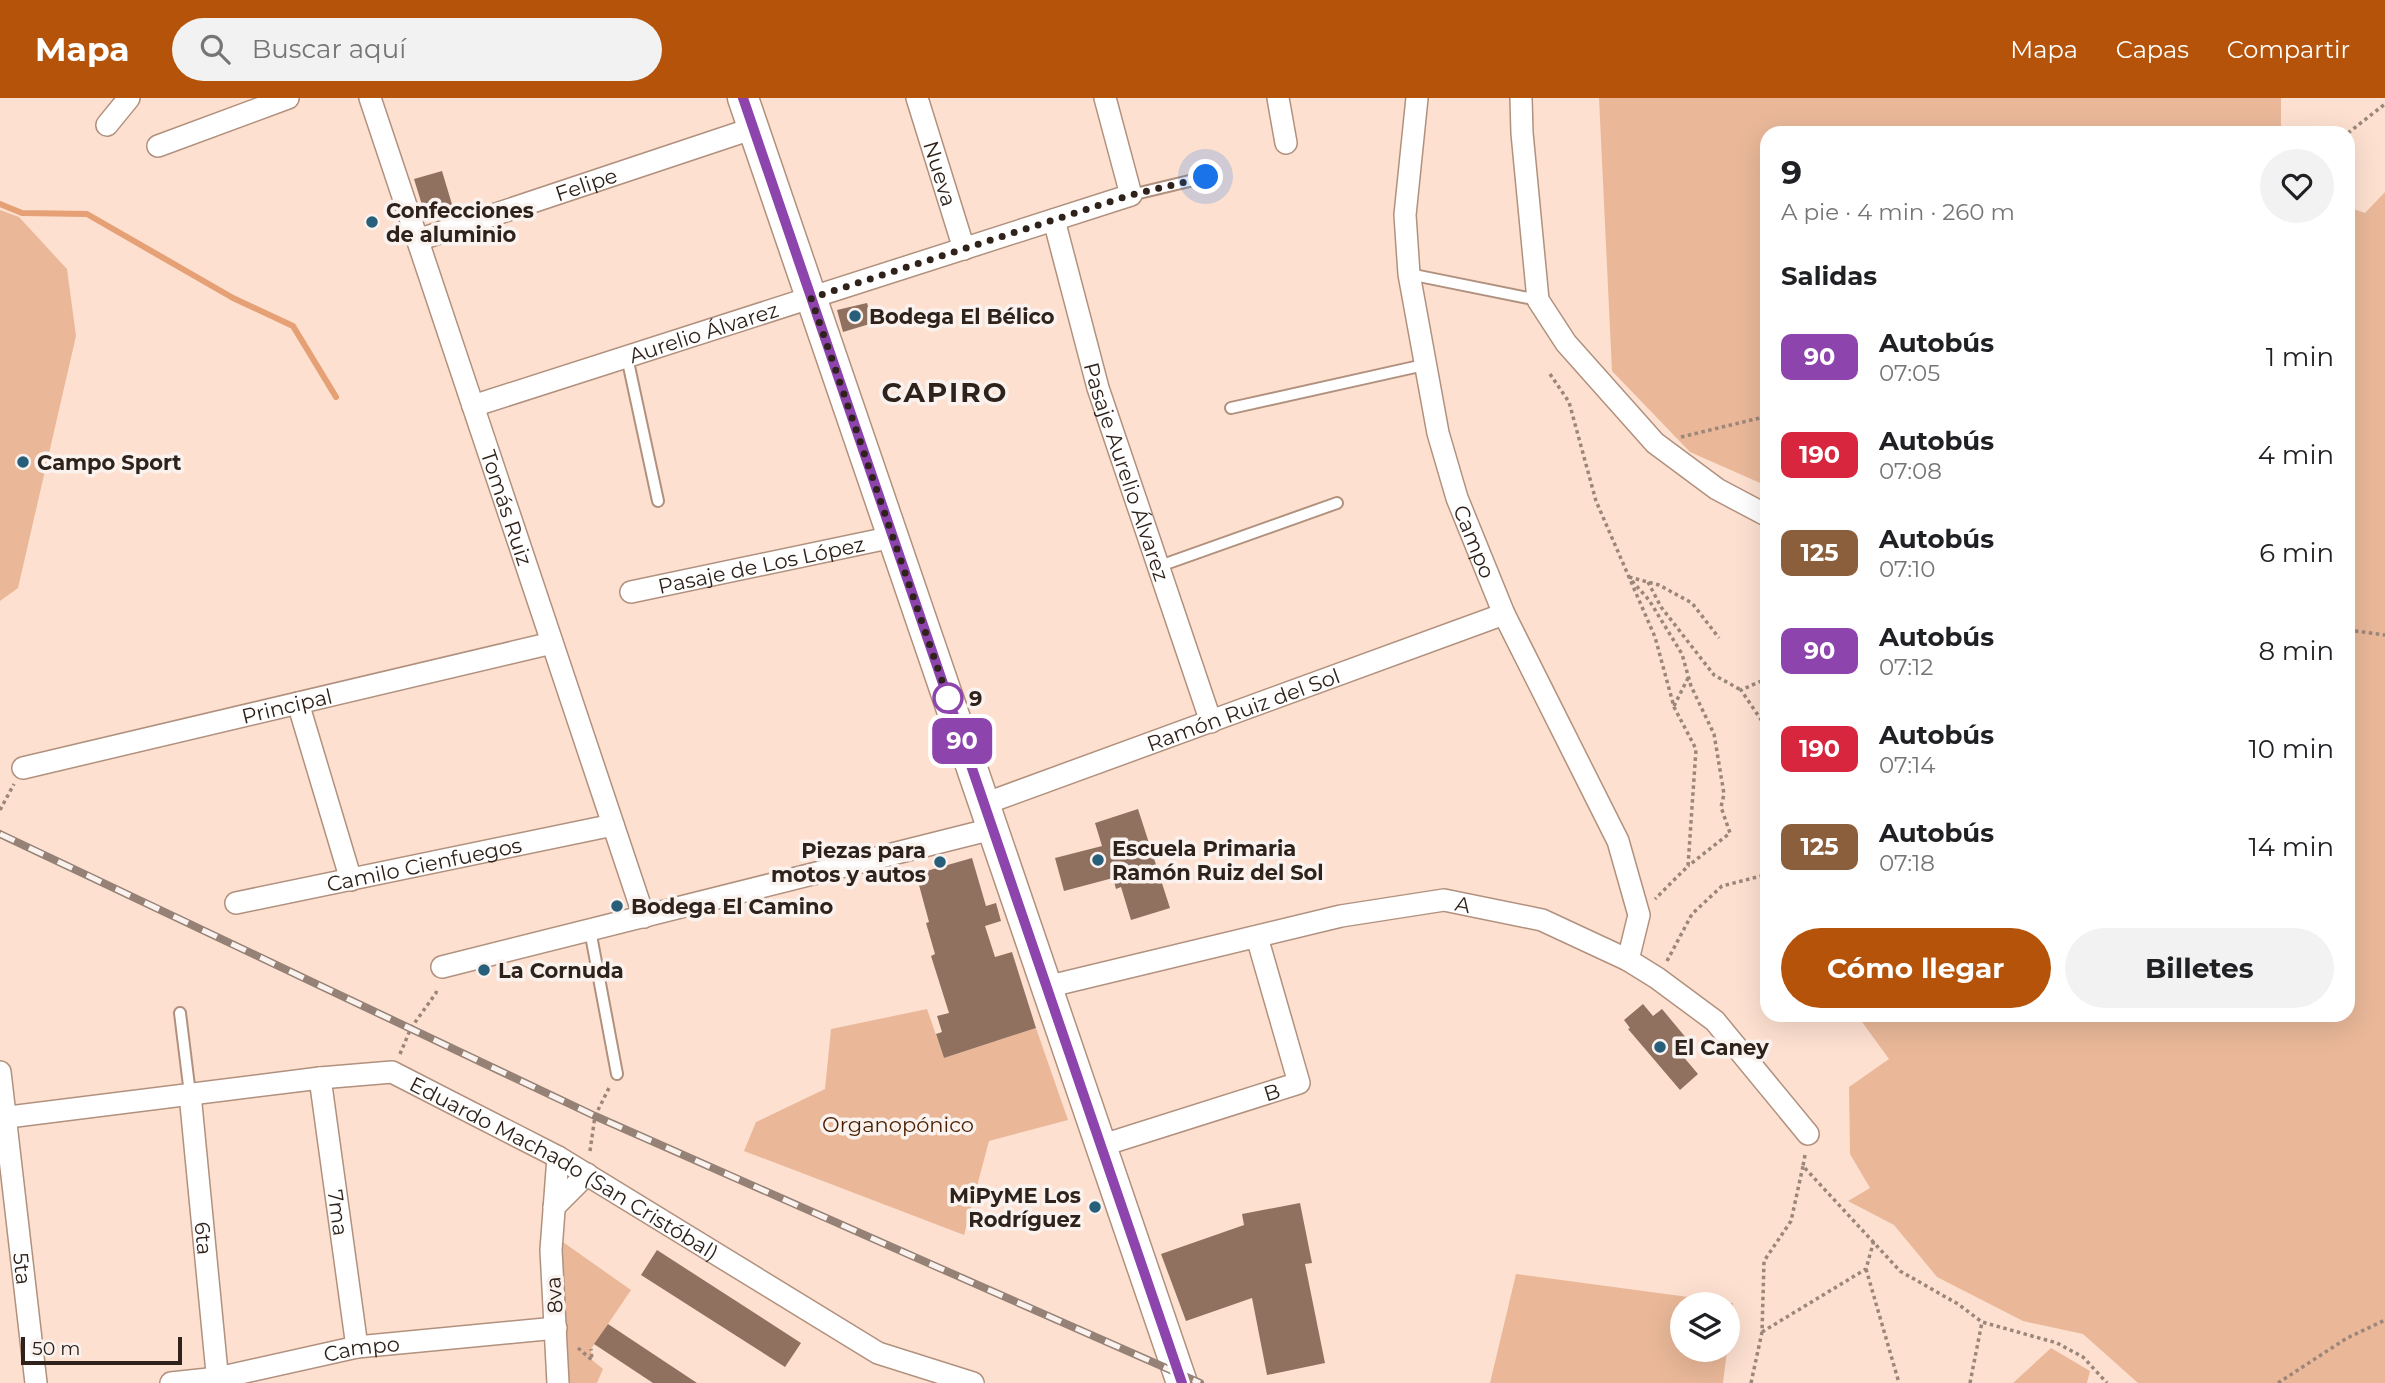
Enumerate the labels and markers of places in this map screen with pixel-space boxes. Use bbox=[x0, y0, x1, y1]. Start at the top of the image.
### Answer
place label: Confecciones de aluminio bbox=[386, 198, 534, 247]
marker: Confecciones de aluminio bbox=[364, 214, 380, 230]
place label: Bodega El Bélico bbox=[869, 304, 1055, 329]
marker: Bodega El Bélico bbox=[847, 308, 863, 324]
place label: Campo Sport bbox=[37, 450, 181, 475]
marker: Campo Sport bbox=[15, 454, 31, 470]
marker: 9 bbox=[933, 683, 963, 713]
place label: 9 bbox=[969, 686, 982, 711]
place label: Escuela Primaria Ramón Ruiz del Sol bbox=[1112, 836, 1324, 885]
place label: Piezas para motos y autos bbox=[771, 838, 926, 887]
marker: Escuela Primaria Ramón Ruiz del Sol bbox=[1090, 852, 1106, 868]
marker: Piezas para motos y autos bbox=[932, 854, 948, 870]
place label: Bodega El Camino bbox=[631, 894, 834, 919]
marker: Bodega El Camino bbox=[609, 898, 625, 914]
place label: La Cornuda bbox=[498, 958, 624, 983]
marker: La Cornuda bbox=[476, 962, 492, 978]
place label: El Caney bbox=[1674, 1035, 1769, 1060]
marker: El Caney bbox=[1652, 1039, 1668, 1055]
place label: MiPyME Los Rodríguez bbox=[949, 1183, 1081, 1232]
marker: MiPyME Los Rodríguez bbox=[1087, 1199, 1103, 1215]

